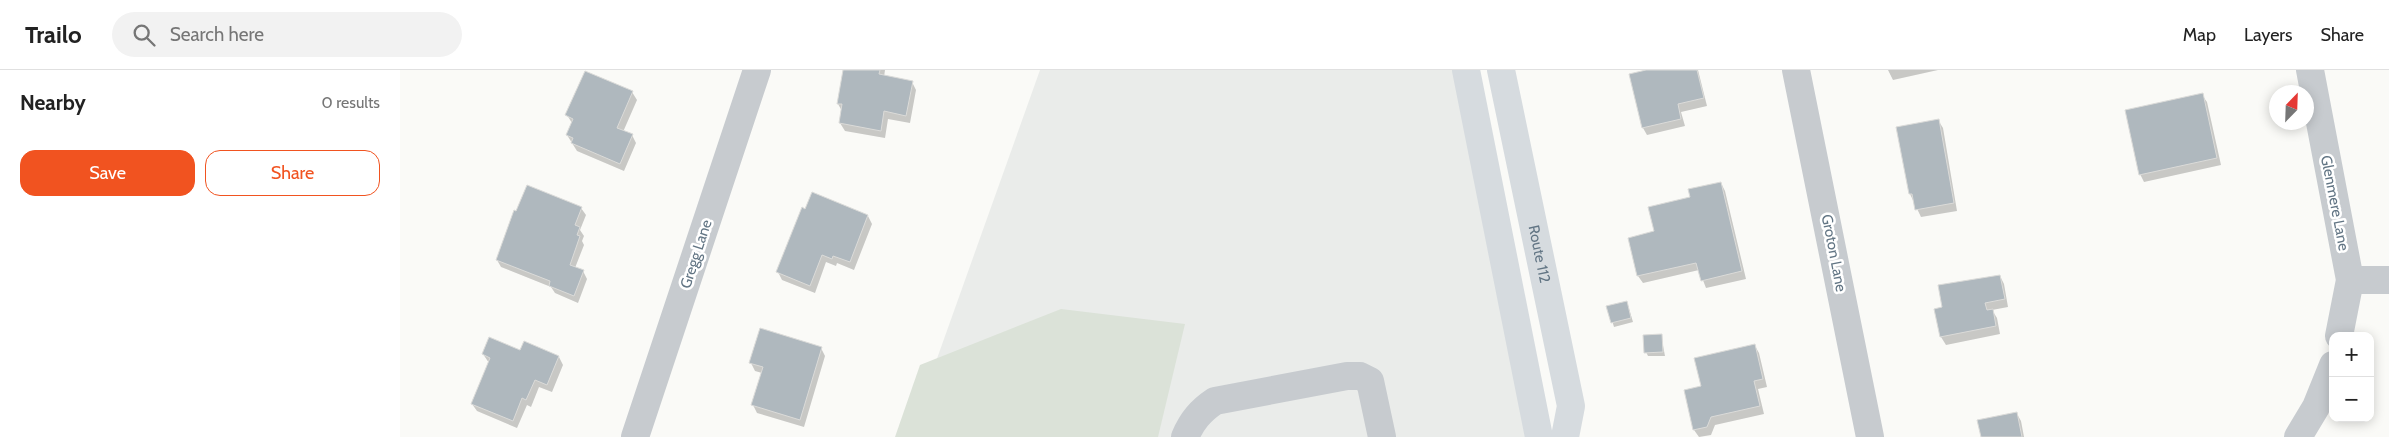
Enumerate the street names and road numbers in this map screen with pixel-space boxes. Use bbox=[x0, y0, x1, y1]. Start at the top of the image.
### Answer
street label: Glenmere Lane bbox=[2317, 154, 2353, 253]
street label: Groton Lane bbox=[1818, 213, 1850, 294]
street label: Gregg Lane bbox=[676, 217, 716, 291]
street label: Route 112 bbox=[1525, 224, 1554, 285]

